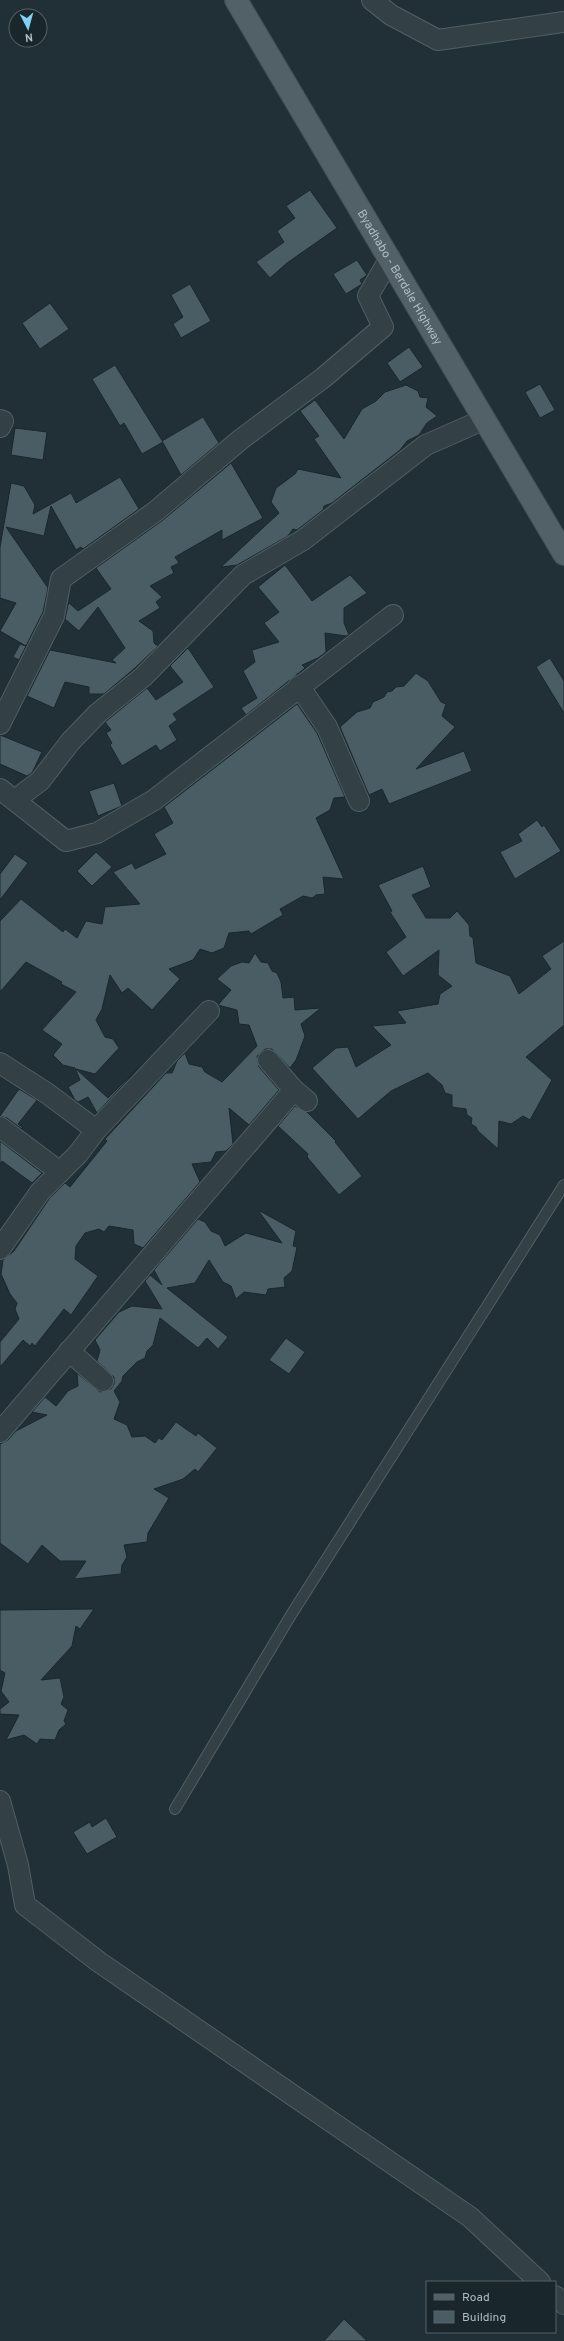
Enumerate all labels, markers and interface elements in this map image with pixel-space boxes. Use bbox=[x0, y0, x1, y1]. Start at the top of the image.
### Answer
north arrow bbox=[8, 8, 48, 48]
text: N bbox=[24, 30, 34, 44]
street label: Byadhabo - Berdale Highway bbox=[353, 207, 445, 348]
legend bbox=[426, 2281, 556, 2333]
text: Road bbox=[462, 2290, 490, 2306]
text: Building bbox=[462, 2310, 506, 2326]

